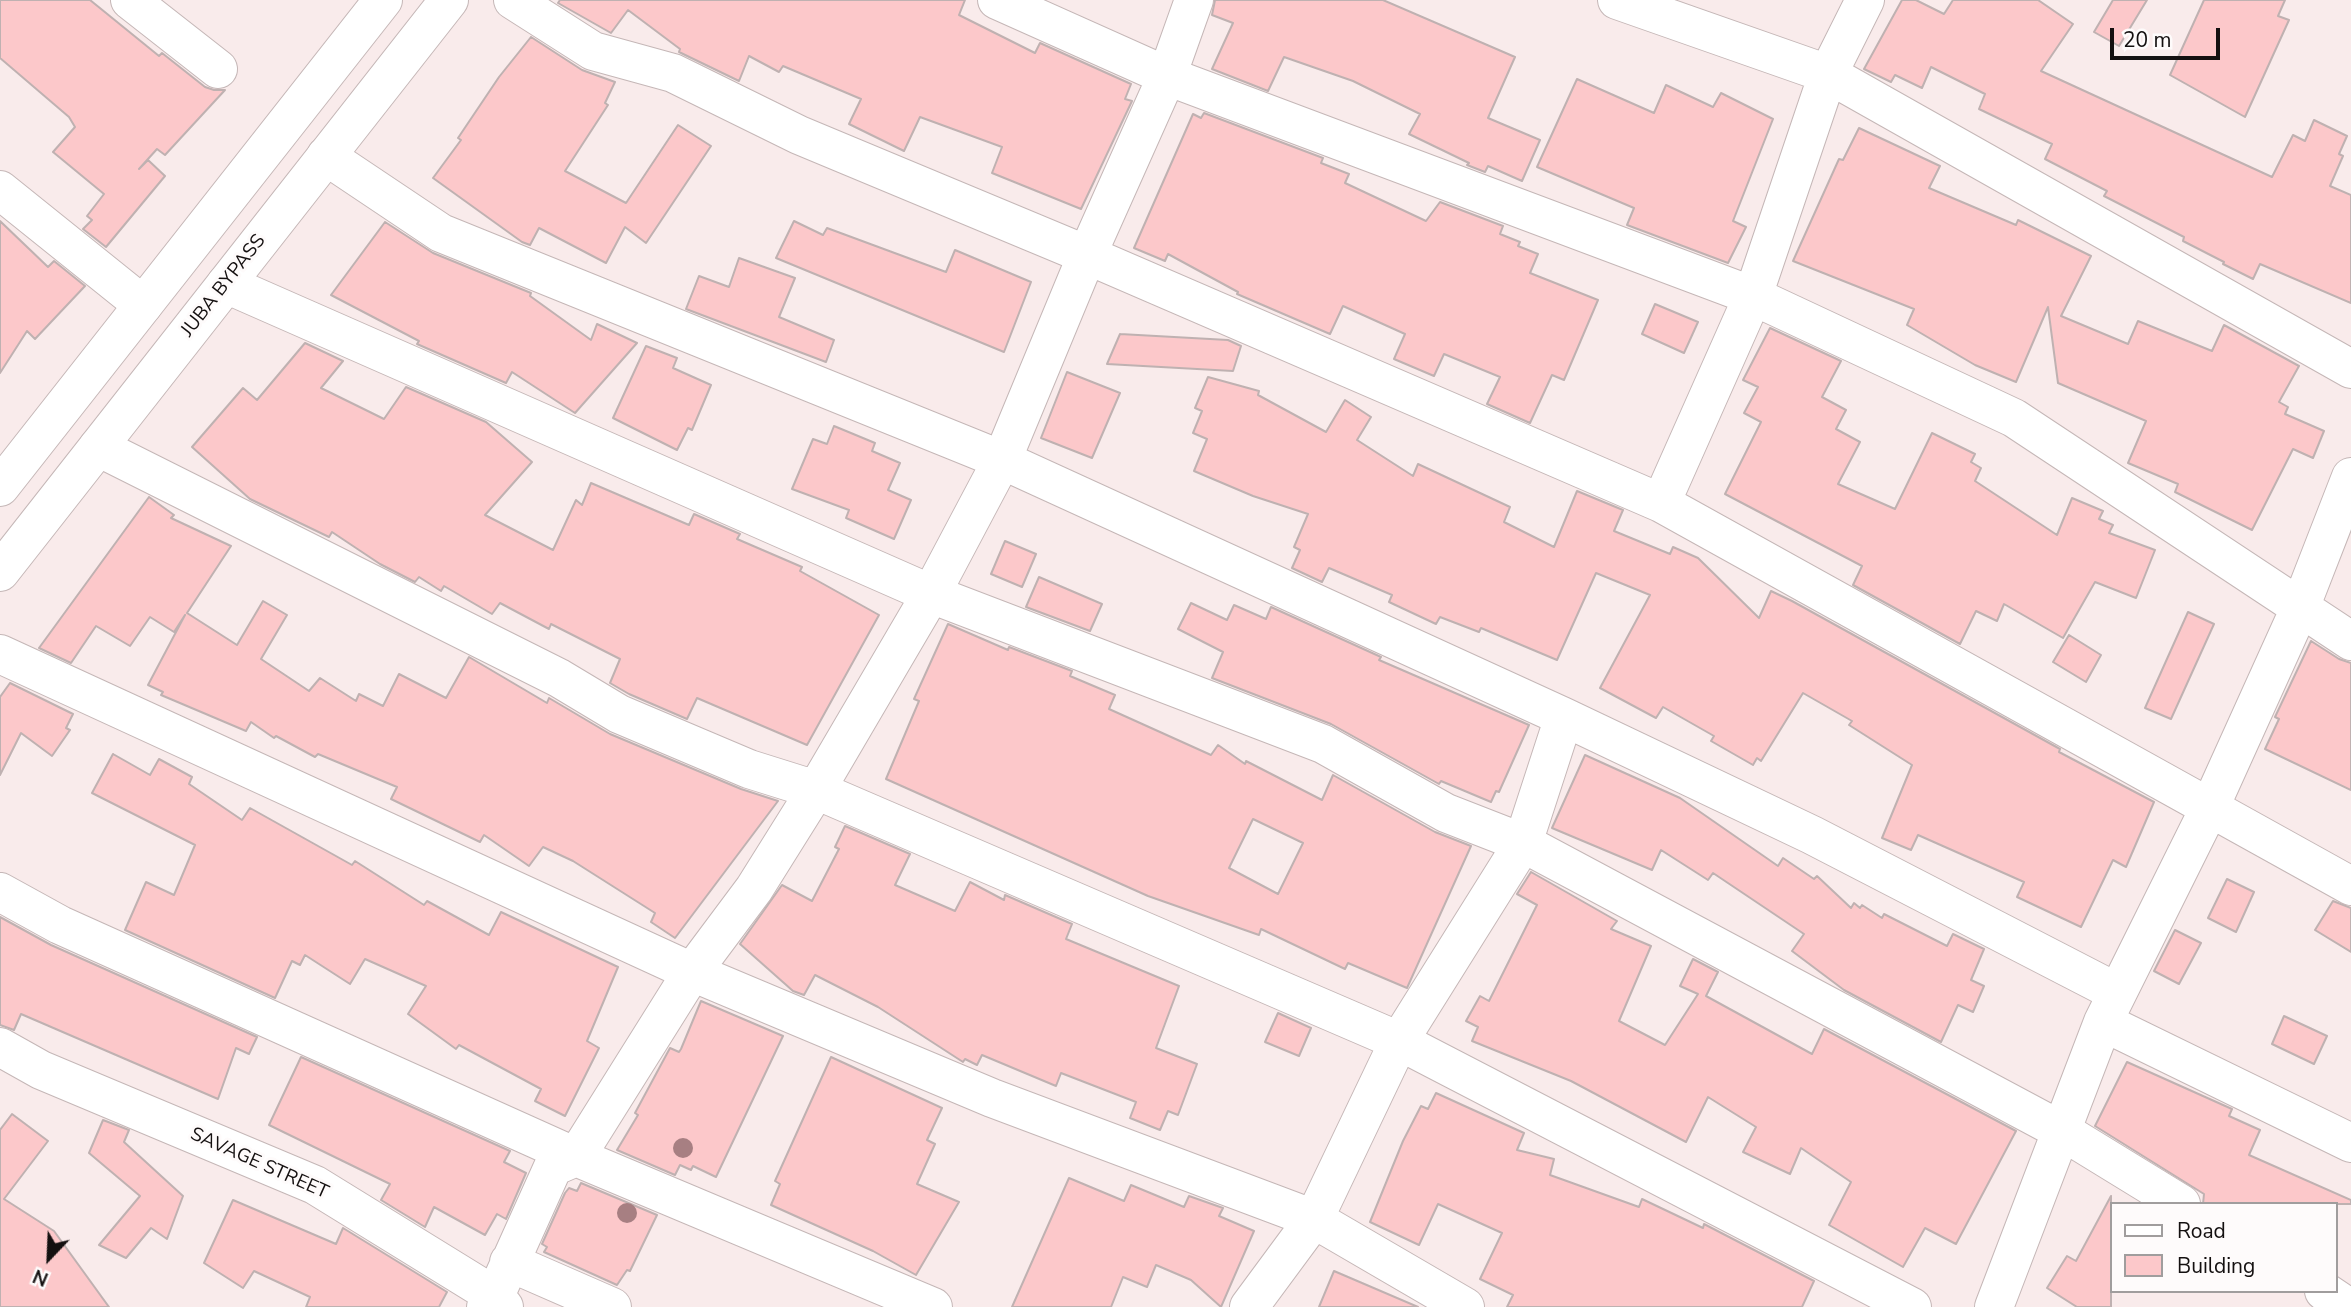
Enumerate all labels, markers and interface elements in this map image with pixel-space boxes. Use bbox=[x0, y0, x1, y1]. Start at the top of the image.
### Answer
scale bar bbox=[2113, 14, 2223, 58]
text: 20 m bbox=[2123, 26, 2172, 54]
street label: JUBA BYPASS bbox=[177, 230, 271, 342]
street label: SAVAGE STREET bbox=[186, 1123, 332, 1205]
legend bbox=[2110, 1202, 2337, 1293]
text: Road bbox=[2177, 1217, 2226, 1245]
north arrow bbox=[14, 1223, 84, 1293]
text: Building bbox=[2177, 1252, 2255, 1280]
text: N bbox=[29, 1263, 52, 1292]

